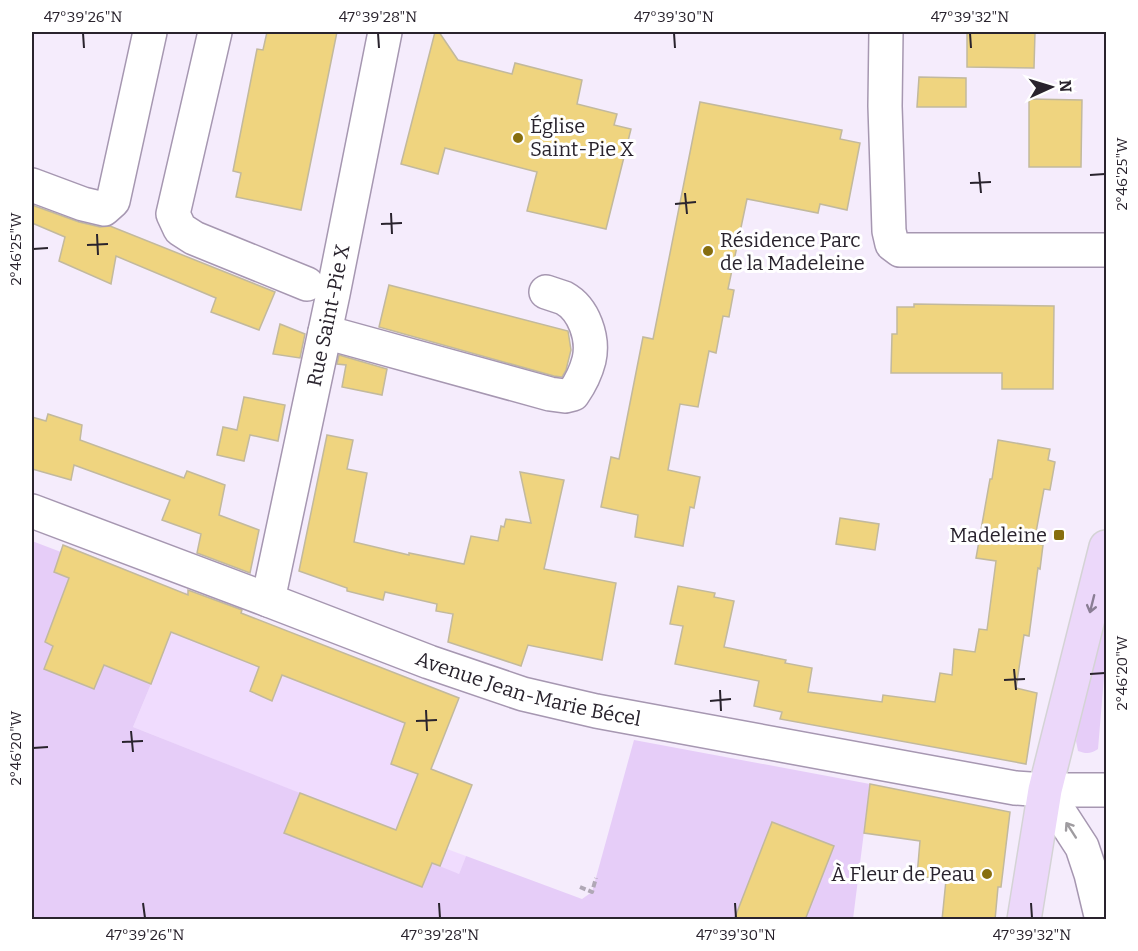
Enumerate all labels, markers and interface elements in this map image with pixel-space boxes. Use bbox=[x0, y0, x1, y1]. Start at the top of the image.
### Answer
text: 47°39'26"N bbox=[44, 8, 122, 26]
text: 47°39'28"N bbox=[339, 8, 417, 26]
text: 47°39'30"N bbox=[634, 8, 714, 26]
text: 47°39'32"N bbox=[931, 8, 1009, 26]
north arrow bbox=[1021, 57, 1081, 117]
text: N bbox=[1056, 79, 1075, 93]
place label: Église Saint-Pie X bbox=[530, 114, 634, 161]
marker: Église Saint-Pie X bbox=[511, 131, 525, 145]
text: 2°46'25"W bbox=[1113, 137, 1131, 211]
text: 2°46'25"W bbox=[7, 212, 25, 286]
place label: Résidence Parc de la Madeleine bbox=[720, 228, 865, 275]
street label: Rue Saint-Pie X bbox=[302, 242, 355, 388]
marker: Résidence Parc de la Madeleine bbox=[701, 244, 715, 258]
place label: Madeleine bbox=[950, 523, 1047, 547]
marker: Madeleine bbox=[1052, 528, 1066, 542]
one-way arrow bbox=[1085, 594, 1097, 613]
text: 2°46'20"W bbox=[1113, 635, 1131, 710]
street label: Avenue Jean-Marie Bécel bbox=[412, 646, 643, 731]
text: 2°46'20"W bbox=[7, 710, 25, 785]
one-way arrow bbox=[1065, 822, 1078, 839]
place label: À Fleur de Peau bbox=[831, 862, 975, 886]
marker: À Fleur de Peau bbox=[980, 867, 994, 881]
text: 47°39'26"N bbox=[106, 926, 184, 944]
text: 47°39'28"N bbox=[401, 926, 479, 944]
text: 47°39'30"N bbox=[696, 926, 776, 944]
text: 47°39'32"N bbox=[993, 926, 1071, 944]

